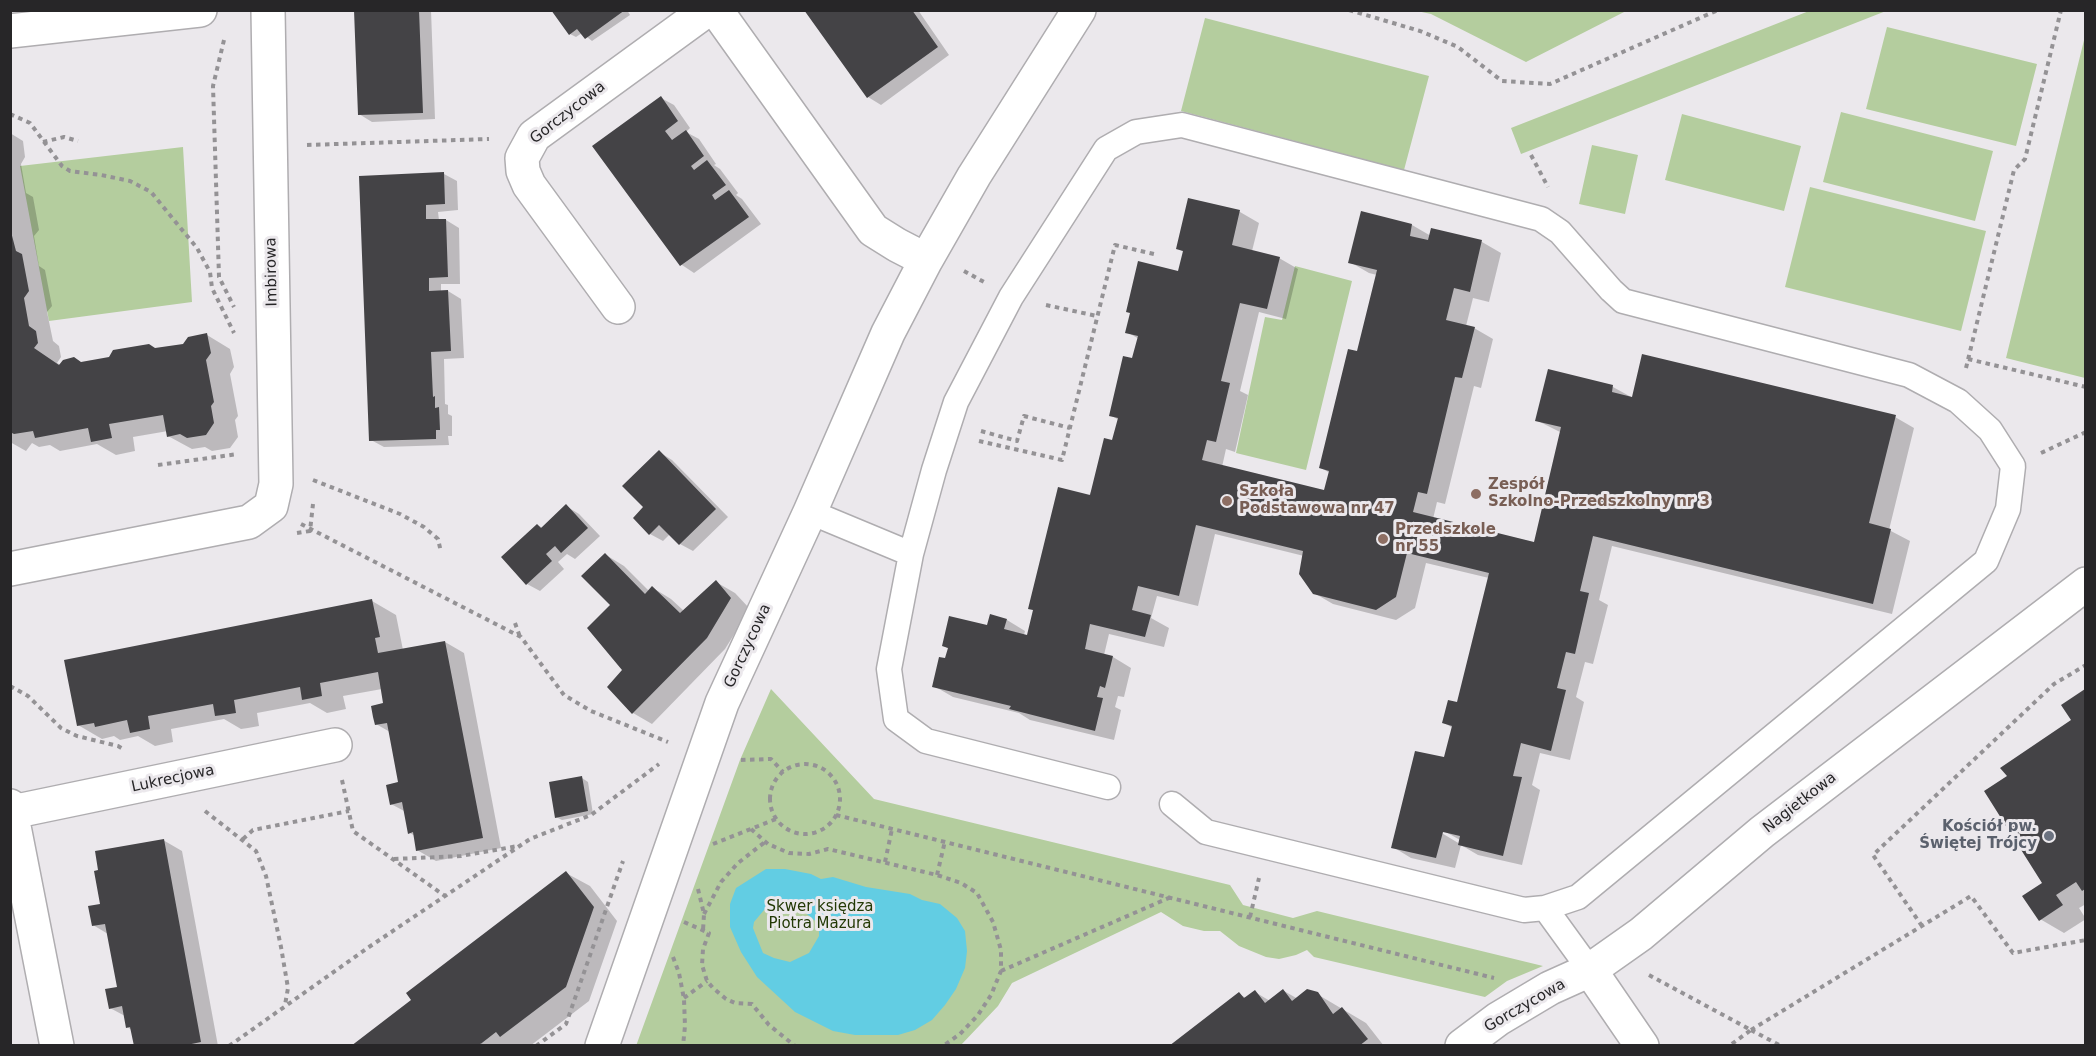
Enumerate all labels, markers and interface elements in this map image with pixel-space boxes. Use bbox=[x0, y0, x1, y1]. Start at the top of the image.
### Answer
street label: Gorczycowa bbox=[527, 78, 609, 148]
street label: Imbirowa bbox=[262, 237, 282, 307]
place label: Zespół Szkolno-Przedszkolny nr 3 bbox=[1488, 476, 1710, 511]
place label: Szkoła Podstawowa nr 47 bbox=[1239, 483, 1395, 518]
marker: Zespół Szkolno-Przedszkolny nr 3 bbox=[1469, 487, 1483, 501]
marker: Szkoła Podstawowa nr 47 bbox=[1220, 494, 1234, 508]
place label: Przedszkole nr 55 bbox=[1395, 521, 1496, 556]
marker: Przedszkole nr 55 bbox=[1376, 532, 1390, 546]
street label: Gorczycowa bbox=[721, 601, 775, 691]
street label: Lukrecjowa bbox=[130, 761, 216, 797]
street label: Nagietkowa bbox=[1760, 769, 1840, 837]
place label: Kościół pw. Świętej Trójcy bbox=[1919, 818, 2037, 853]
marker: Kościół pw. Świętej Trójcy bbox=[2042, 829, 2056, 843]
park label: Skwer księdza Piotra Mazura bbox=[766, 898, 874, 933]
street label: Gorczycowa bbox=[1481, 976, 1569, 1036]

